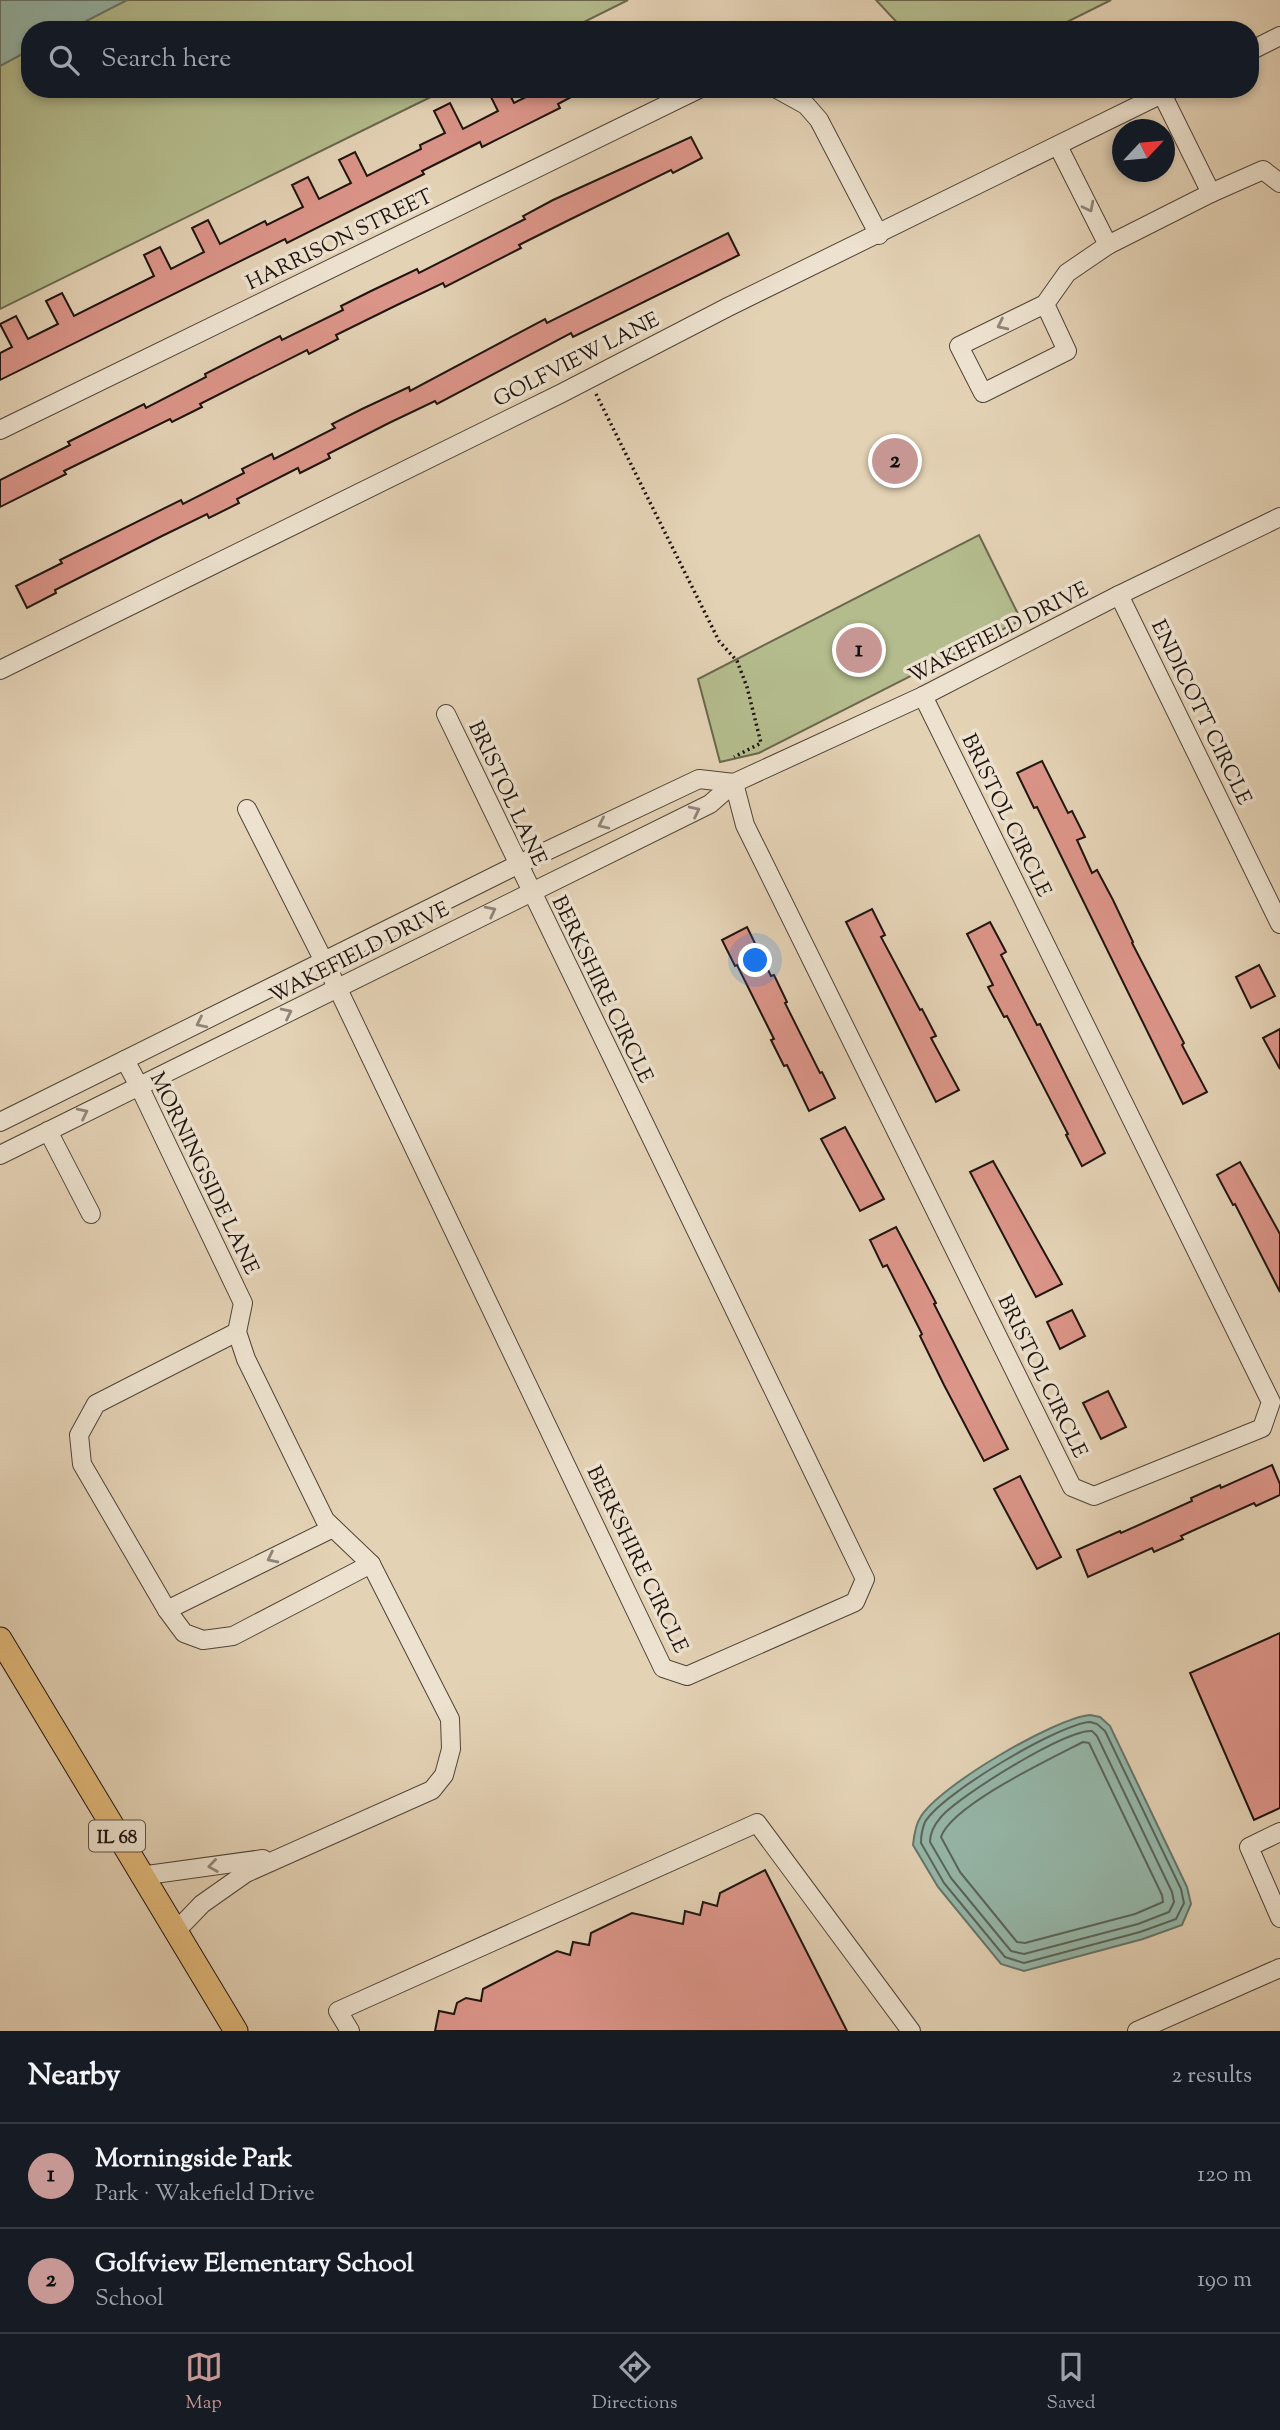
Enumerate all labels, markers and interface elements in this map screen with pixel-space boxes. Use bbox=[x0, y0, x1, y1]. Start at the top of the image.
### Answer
search box bbox=[21, 21, 1259, 98]
icon: search bbox=[45, 41, 83, 79]
text: Search here bbox=[101, 41, 231, 78]
north arrow bbox=[1112, 119, 1175, 182]
street label: HARRISON STREET bbox=[241, 182, 439, 299]
one-way arrow bbox=[1080, 200, 1094, 212]
street label: GOLFVIEW LANE bbox=[489, 306, 665, 416]
one-way arrow bbox=[997, 317, 1009, 331]
pin: 2 bbox=[872, 435, 918, 487]
street label: WAKEFIELD DRIVE bbox=[904, 575, 1094, 692]
street label: ENDICOTT CIRCLE bbox=[1142, 615, 1258, 811]
pin: 1 bbox=[836, 624, 882, 676]
street label: BRISTOL LANE bbox=[459, 717, 553, 871]
street label: BRISTOL CIRCLE bbox=[953, 729, 1058, 903]
one-way arrow bbox=[688, 805, 700, 819]
one-way arrow bbox=[598, 816, 610, 830]
street label: BERKSHIRE CIRCLE bbox=[543, 891, 660, 1089]
street label: WAKEFIELD DRIVE bbox=[265, 895, 455, 1012]
one-way arrow bbox=[484, 906, 496, 920]
your location bbox=[738, 943, 772, 977]
one-way arrow bbox=[280, 1008, 292, 1022]
one-way arrow bbox=[196, 1014, 208, 1028]
street label: MORNINGSIDE LANE bbox=[141, 1068, 265, 1280]
one-way arrow bbox=[76, 1108, 88, 1122]
street label: BRISTOL CIRCLE bbox=[989, 1290, 1094, 1464]
street label: BERKSHIRE CIRCLE bbox=[578, 1461, 695, 1659]
one-way arrow bbox=[267, 1550, 279, 1564]
road number: IL 68 bbox=[89, 1820, 145, 1852]
one-way arrow bbox=[207, 1858, 219, 1873]
text: Nearby bbox=[28, 2055, 120, 2098]
text: 2 results bbox=[1172, 2060, 1252, 2093]
text: Morningside Park bbox=[95, 2141, 292, 2178]
text: 1 bbox=[47, 2159, 55, 2192]
text: 120 m bbox=[1197, 2159, 1252, 2192]
text: Park · Wakefield Drive bbox=[95, 2178, 315, 2211]
text: Golfview Elementary School bbox=[95, 2246, 414, 2283]
text: 2 bbox=[46, 2264, 56, 2297]
text: 190 m bbox=[1197, 2264, 1252, 2297]
text: School bbox=[95, 2283, 164, 2316]
tab: Map bbox=[185, 2348, 223, 2417]
tab: Directions bbox=[592, 2348, 677, 2417]
tab: Saved bbox=[1047, 2348, 1095, 2417]

